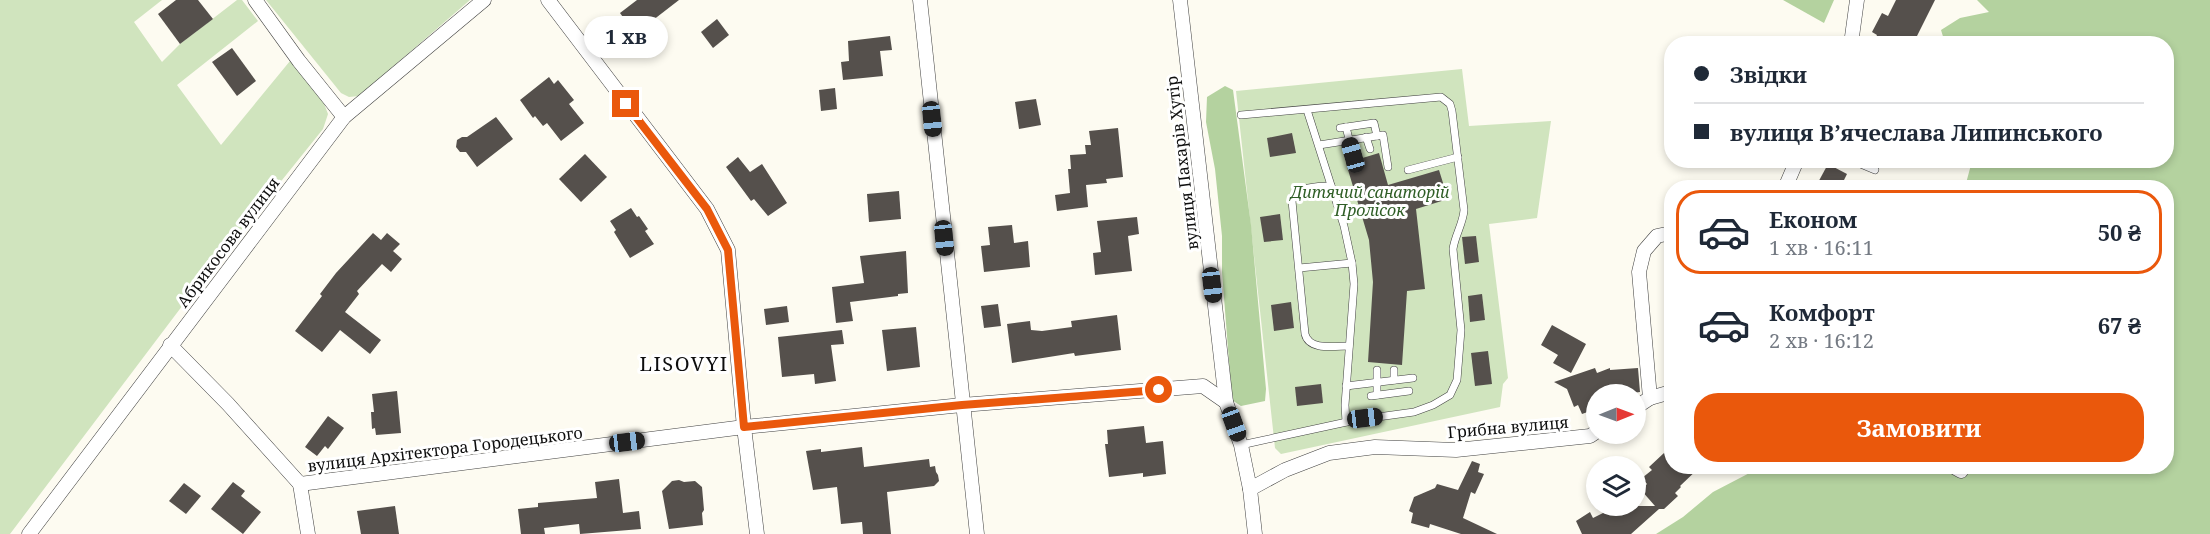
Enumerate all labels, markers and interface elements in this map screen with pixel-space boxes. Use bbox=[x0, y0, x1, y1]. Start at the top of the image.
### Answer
callout: 1 хв bbox=[584, 17, 668, 59]
text: 1 хв bbox=[605, 23, 647, 50]
text: Звідки bbox=[1730, 59, 1807, 89]
street label: вулиця Пахарів Хутір bbox=[1160, 75, 1204, 251]
route end bbox=[612, 90, 639, 117]
car bbox=[921, 100, 943, 138]
text: вулиця Вʼячеслава Липинського bbox=[1730, 117, 2103, 147]
car bbox=[1339, 135, 1367, 175]
street label: Абрикосова вулиця bbox=[172, 172, 284, 312]
park label: Дитячий санаторій Пролісок bbox=[1289, 181, 1450, 221]
text: Економ bbox=[1769, 204, 1857, 234]
icon: car bbox=[1697, 205, 1751, 259]
text: 50 ₴ bbox=[2098, 217, 2141, 247]
car bbox=[933, 219, 955, 257]
text: 1 хв · 16:11 bbox=[1769, 234, 1874, 261]
car bbox=[1201, 266, 1223, 304]
text: Комфорт bbox=[1769, 297, 1875, 327]
icon: car bbox=[1697, 298, 1751, 352]
text: 67 ₴ bbox=[2098, 310, 2141, 340]
text: 2 хв · 16:12 bbox=[1769, 327, 1874, 354]
district label: LISOVYI bbox=[640, 350, 728, 377]
route start bbox=[1145, 376, 1172, 403]
north arrow bbox=[1586, 384, 1646, 444]
map controls bbox=[1586, 384, 1646, 516]
button: Замовити bbox=[1694, 393, 2144, 462]
car bbox=[1219, 404, 1249, 444]
car bbox=[1346, 407, 1384, 429]
street label: Грибна вулиця bbox=[1446, 411, 1570, 443]
street label: вулиця Архітектора Городецького bbox=[306, 421, 584, 477]
car bbox=[608, 431, 646, 453]
button: layers bbox=[1586, 456, 1646, 516]

